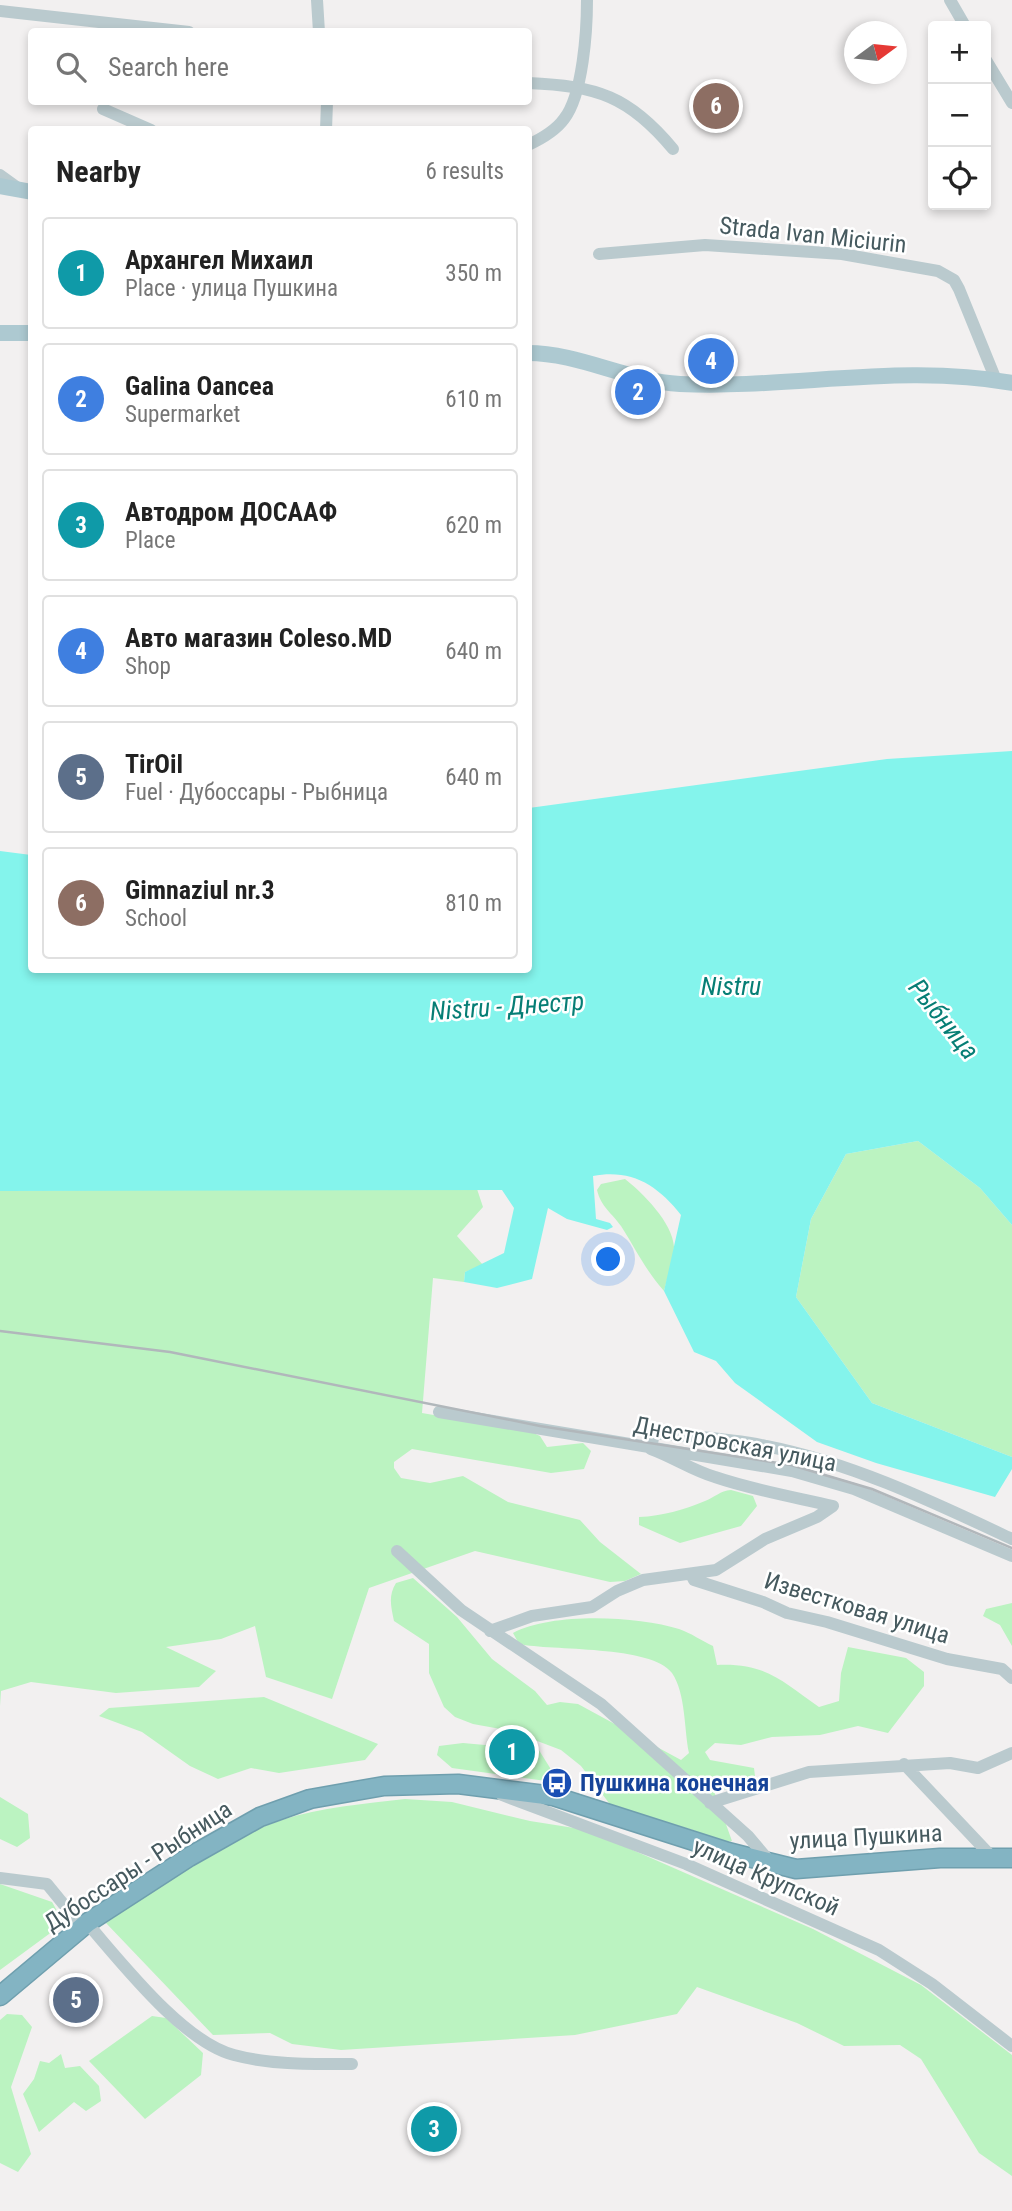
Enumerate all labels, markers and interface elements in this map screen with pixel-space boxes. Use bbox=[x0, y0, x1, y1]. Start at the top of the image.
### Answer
north arrow bbox=[844, 21, 907, 84]
map controls bbox=[928, 21, 991, 210]
button: + bbox=[928, 21, 991, 84]
search box bbox=[28, 28, 532, 105]
icon: search bbox=[52, 48, 90, 86]
text: Search here bbox=[108, 52, 229, 82]
pin: 6 bbox=[693, 80, 739, 132]
button: − bbox=[928, 84, 991, 147]
button: locate bbox=[928, 147, 991, 210]
text: Nearby bbox=[56, 154, 141, 189]
text: 6 results bbox=[426, 158, 504, 185]
street label: Strada Ivan Miciurin bbox=[718, 211, 908, 259]
text: Архангел Михаил bbox=[125, 245, 313, 275]
text: 1 bbox=[75, 260, 87, 287]
text: 350 m bbox=[445, 260, 502, 287]
text: Place · улица Пушкина bbox=[125, 275, 338, 302]
pin: 4 bbox=[688, 335, 734, 387]
pin: 2 bbox=[615, 366, 661, 418]
text: Galina Oancea bbox=[125, 371, 274, 401]
text: 2 bbox=[75, 386, 87, 413]
text: 610 m bbox=[445, 386, 502, 413]
text: Supermarket bbox=[125, 401, 240, 428]
text: Автодром ДОСААФ bbox=[125, 497, 337, 527]
text: 3 bbox=[75, 512, 87, 539]
text: 620 m bbox=[445, 512, 502, 539]
text: Place bbox=[125, 527, 175, 554]
text: Авто магазин Coleso.MD bbox=[125, 623, 392, 653]
text: 4 bbox=[75, 638, 87, 665]
text: 640 m bbox=[445, 638, 502, 665]
text: Shop bbox=[125, 653, 171, 680]
text: TirOil bbox=[125, 749, 183, 779]
text: 5 bbox=[75, 764, 87, 791]
text: 640 m bbox=[445, 764, 502, 791]
text: Fuel · Дубоссары - Рыбница bbox=[125, 779, 388, 806]
text: Gimnaziul nr.3 bbox=[125, 875, 275, 905]
text: 6 bbox=[75, 890, 87, 917]
text: 810 m bbox=[445, 890, 502, 917]
text: School bbox=[125, 905, 187, 932]
water label: Nistru bbox=[701, 971, 761, 1001]
water label: Рыбница bbox=[903, 973, 985, 1065]
water label: Nistru - Днестр bbox=[429, 986, 585, 1026]
your location bbox=[591, 1242, 625, 1276]
street label: Днестровская улица bbox=[631, 1411, 839, 1477]
street label: Известковая улица bbox=[761, 1567, 953, 1649]
pin: 1 bbox=[489, 1726, 535, 1778]
bus stop icon: Пушкина конечная bbox=[540, 1766, 574, 1800]
place label: Пушкина конечная bbox=[580, 1769, 769, 1797]
street label: Дубоссары - Рыбница bbox=[39, 1795, 237, 1937]
street label: улица Пушкина bbox=[789, 1819, 943, 1855]
street label: улица Крупской bbox=[688, 1832, 844, 1922]
pin: 5 bbox=[53, 1974, 99, 2026]
pin: 3 bbox=[411, 2103, 457, 2155]

